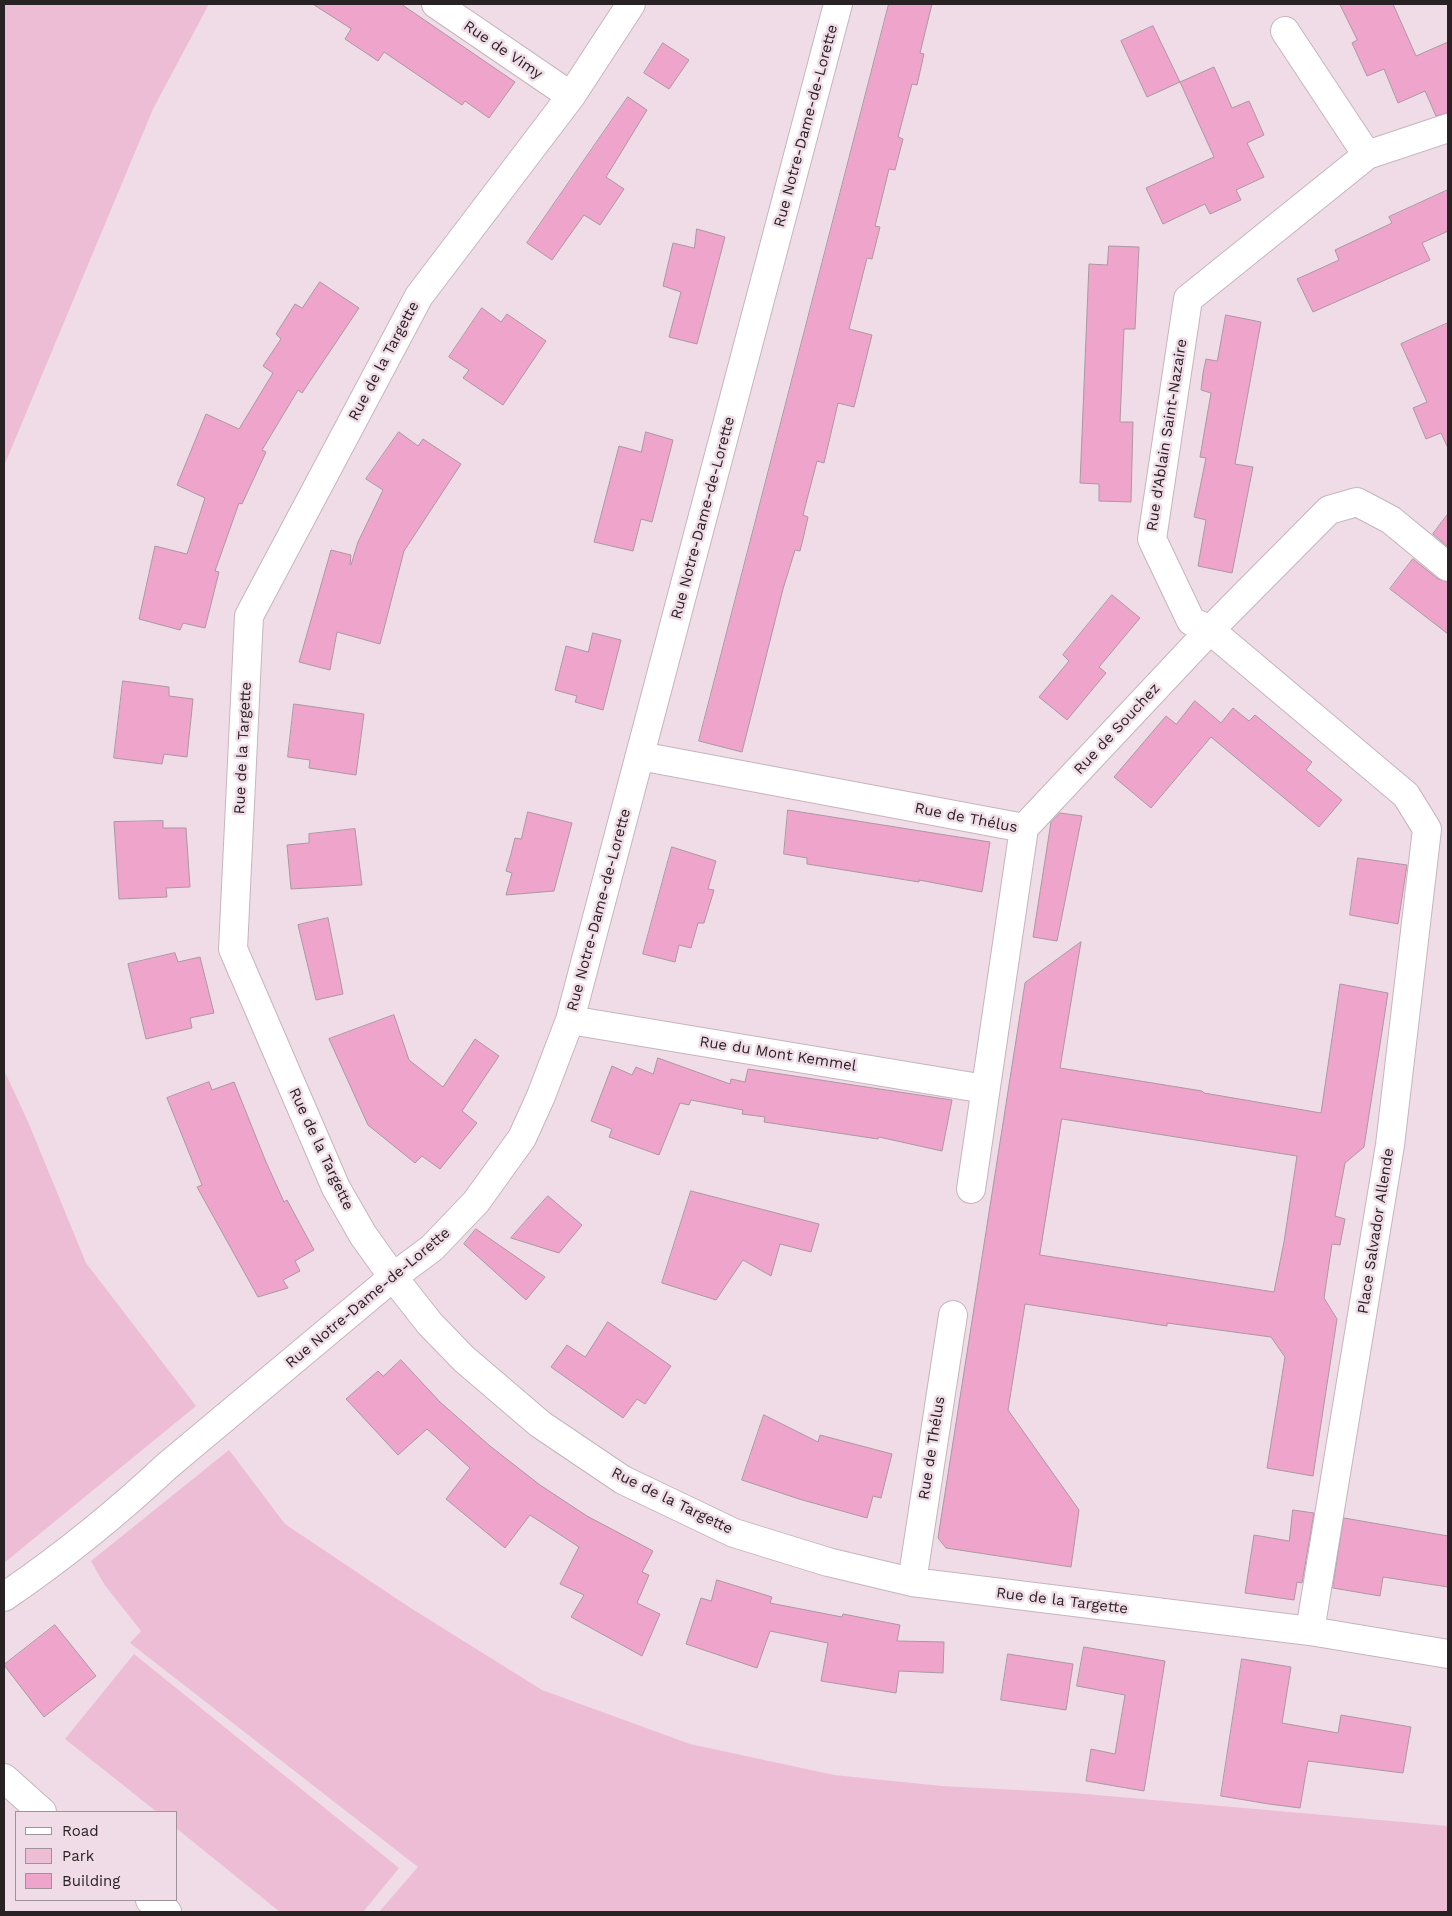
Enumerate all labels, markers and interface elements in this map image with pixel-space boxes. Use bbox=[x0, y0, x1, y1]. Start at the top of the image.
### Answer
street label: Rue de Vimy bbox=[460, 17, 546, 83]
street label: Rue Notre-Dame-de-Lorette bbox=[770, 23, 842, 229]
street label: Rue de la Targette bbox=[345, 298, 423, 424]
street label: Rue d'Ablain Saint-Nazaire bbox=[1143, 338, 1191, 532]
street label: Rue Notre-Dame-de-Lorette bbox=[667, 415, 739, 621]
street label: Rue de Souchez bbox=[1070, 680, 1164, 778]
street label: Rue de la Targette bbox=[231, 681, 255, 815]
street label: Rue de Thélus bbox=[913, 799, 1019, 837]
street label: Rue Notre-Dame-de-Lorette bbox=[563, 807, 635, 1013]
street label: Rue du Mont Kemmel bbox=[698, 1033, 858, 1075]
street label: Rue de la Targette bbox=[285, 1085, 357, 1213]
street label: Place Salvador Allende bbox=[1354, 1147, 1398, 1315]
street label: Rue Notre-Dame-de-Lorette bbox=[282, 1224, 454, 1372]
street label: Rue de Thélus bbox=[915, 1395, 949, 1501]
street label: Rue de la Targette bbox=[608, 1464, 736, 1538]
street label: Rue de la Targette bbox=[995, 1584, 1129, 1618]
legend bbox=[15, 1811, 178, 1901]
text: Road bbox=[62, 1822, 99, 1840]
text: Park bbox=[62, 1847, 94, 1865]
text: Building bbox=[62, 1872, 120, 1890]

